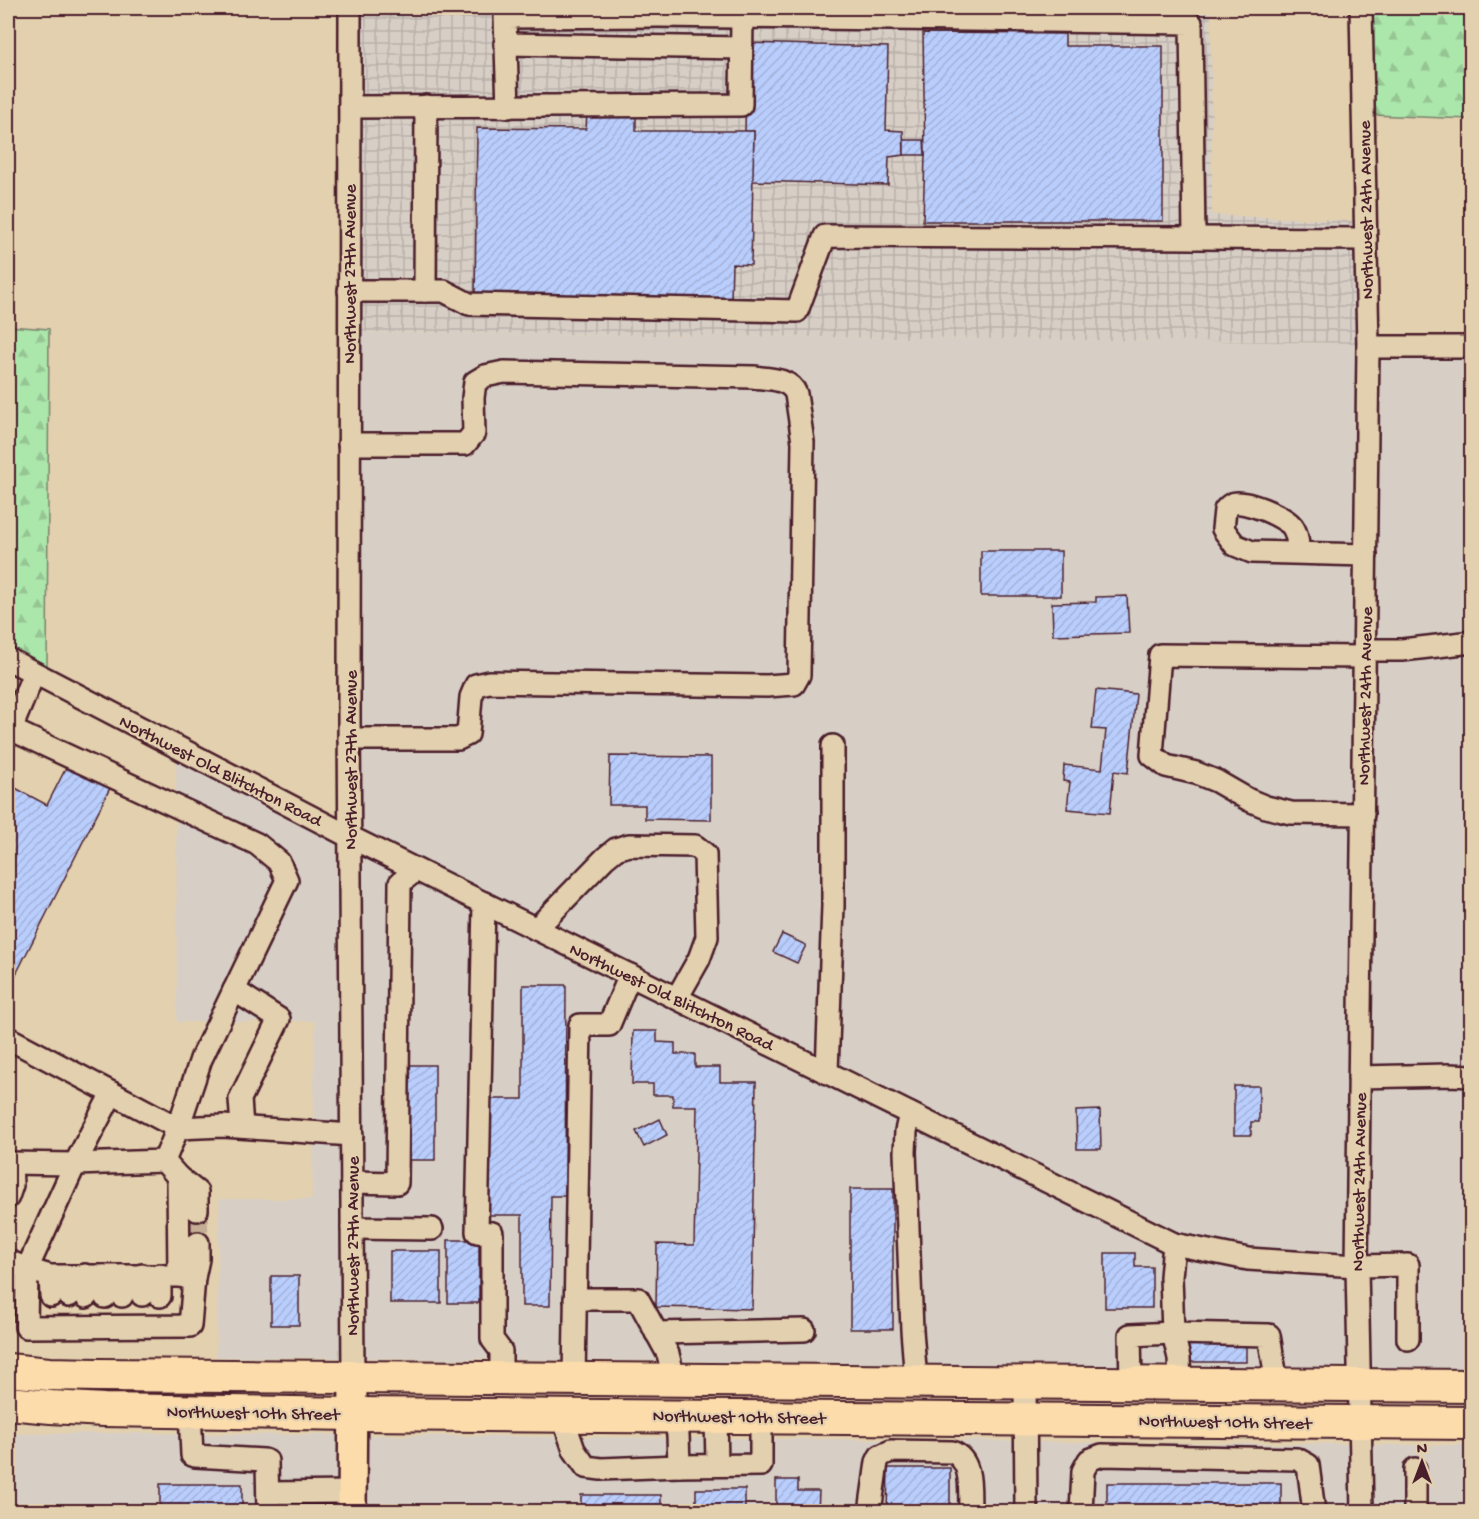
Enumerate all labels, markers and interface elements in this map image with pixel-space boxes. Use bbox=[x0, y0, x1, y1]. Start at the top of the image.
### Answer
street label: Northwest 24th Avenue bbox=[1355, 120, 1380, 299]
street label: Northwest 27th Avenue bbox=[341, 184, 362, 364]
street label: Northwest 24th Avenue bbox=[1354, 606, 1379, 786]
street label: Northwest 27th Avenue bbox=[342, 670, 363, 850]
street label: Northwest Old Blitchton Road bbox=[115, 712, 326, 833]
street label: Northwest Old Blitchton Road bbox=[565, 940, 778, 1058]
street label: Northwest 24th Avenue bbox=[1348, 1092, 1373, 1272]
street label: Northwest 27th Avenue bbox=[344, 1156, 365, 1336]
street label: Northwest 10th Street bbox=[166, 1402, 341, 1427]
street label: Northwest 10th Street bbox=[652, 1406, 827, 1431]
street label: Northwest 10th Street bbox=[1138, 1411, 1313, 1436]
north arrow bbox=[1392, 1432, 1452, 1492]
text: N bbox=[1417, 1441, 1428, 1460]

